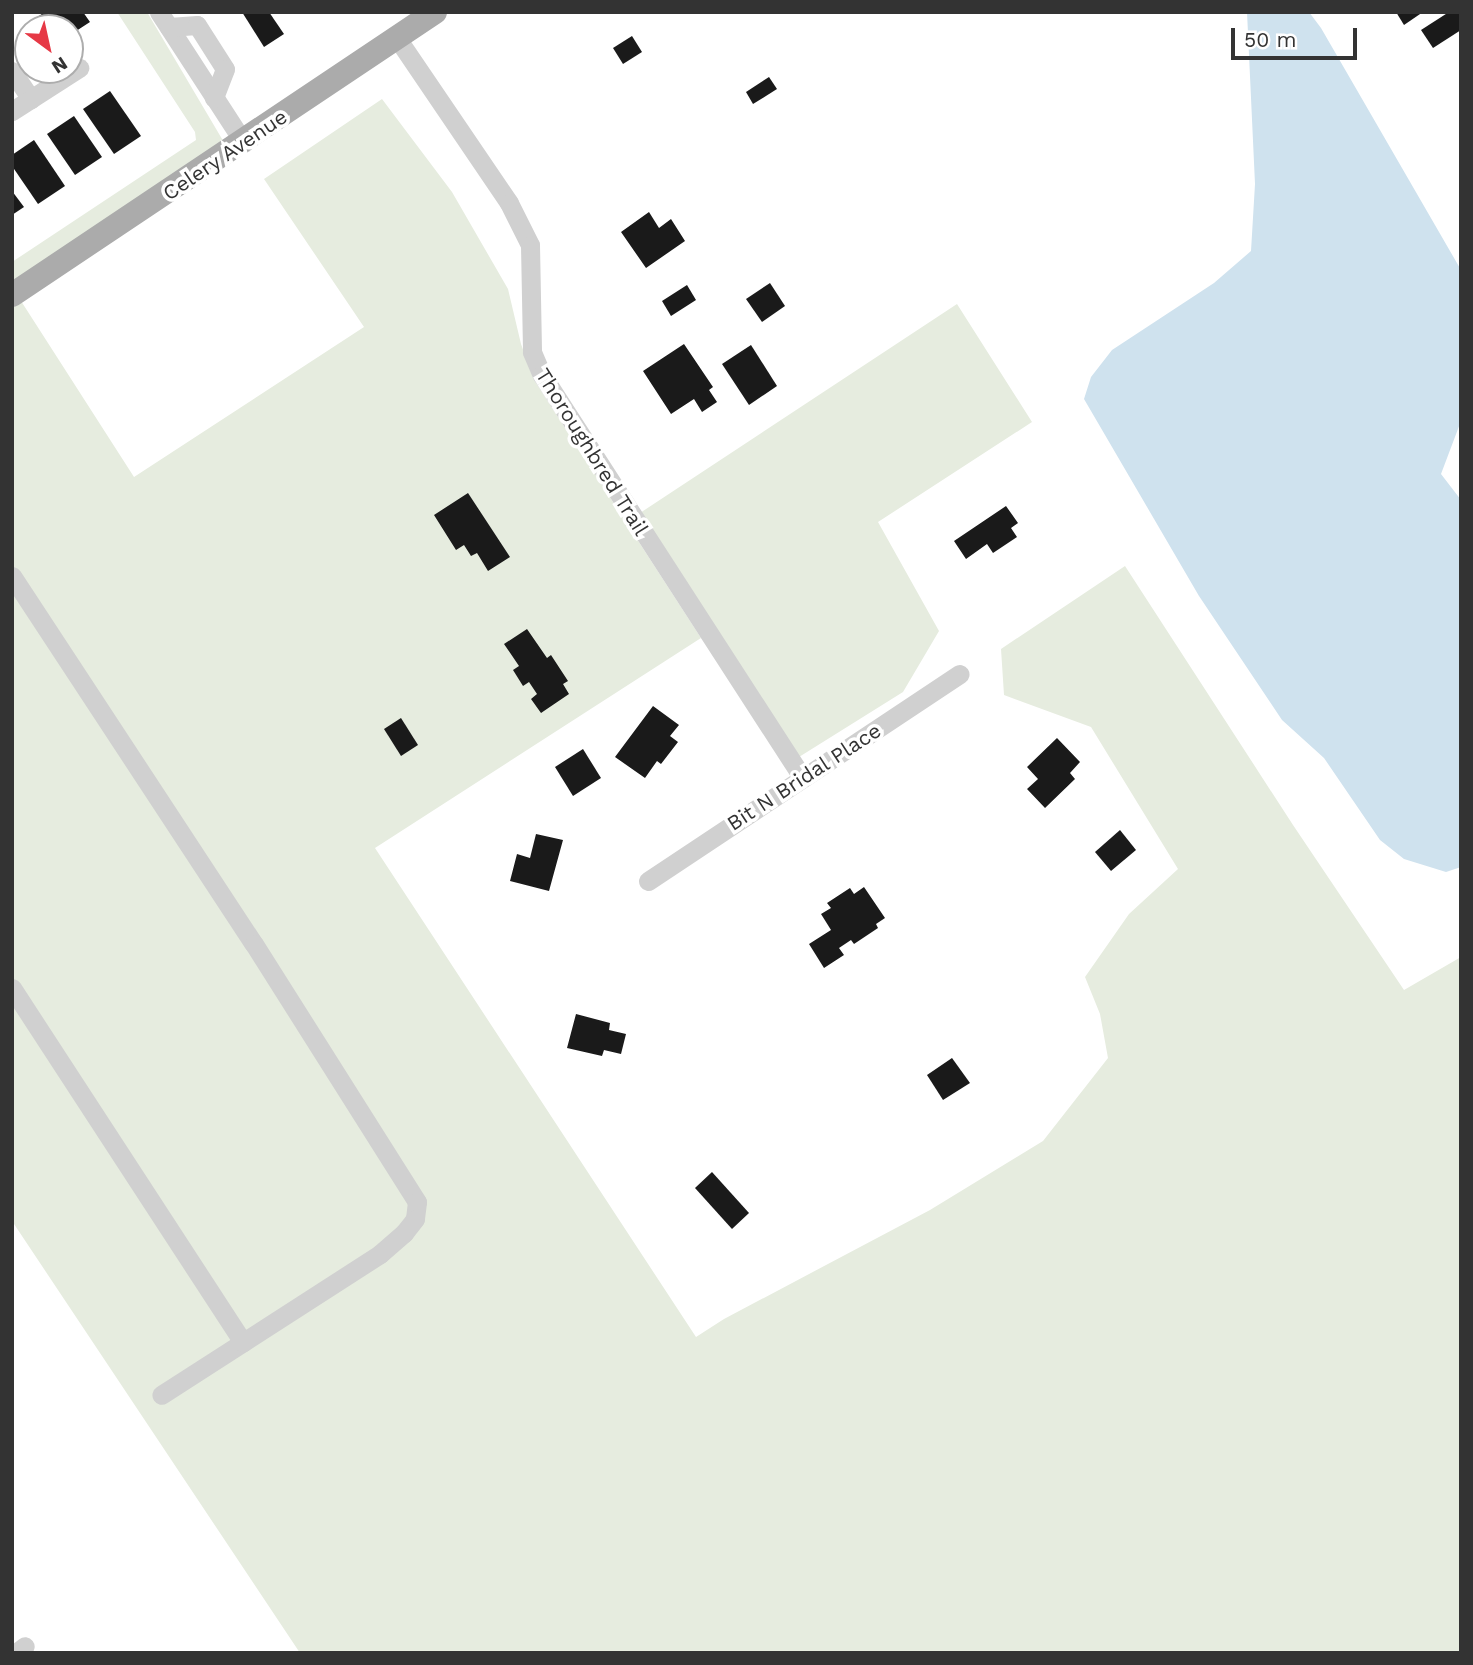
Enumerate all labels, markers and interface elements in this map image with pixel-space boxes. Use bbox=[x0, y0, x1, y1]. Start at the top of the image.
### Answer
north arrow bbox=[14, 14, 84, 84]
scale bar bbox=[1235, 14, 1361, 58]
text: 50 m bbox=[1244, 27, 1296, 52]
text: N bbox=[47, 52, 72, 79]
street label: Celery Avenue bbox=[157, 104, 293, 206]
street label: Thoroughbred Trail bbox=[530, 363, 654, 541]
street label: Bit N Bridal Place bbox=[722, 718, 886, 836]

